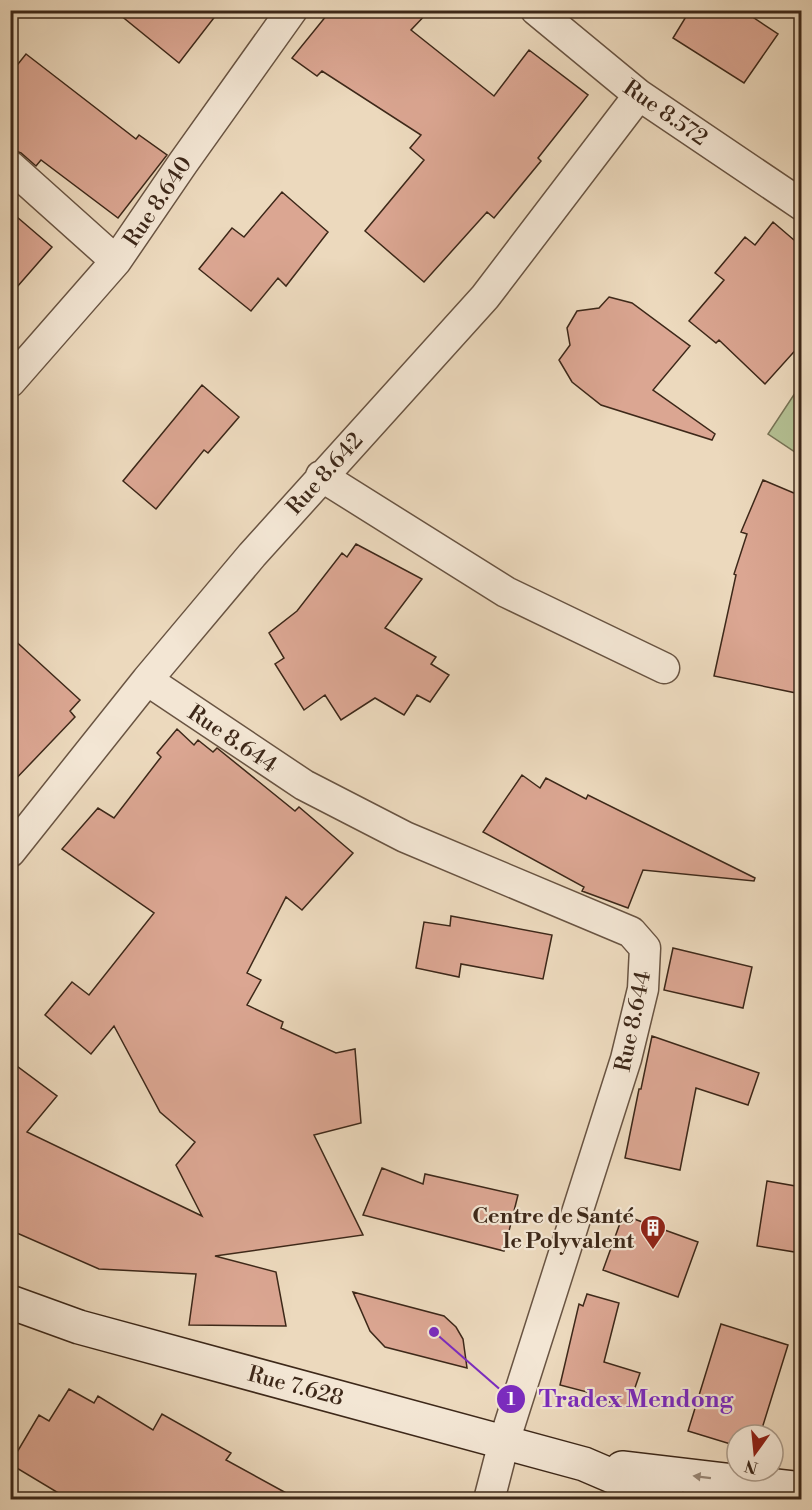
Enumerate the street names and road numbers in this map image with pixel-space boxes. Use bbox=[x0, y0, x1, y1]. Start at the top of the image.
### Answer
street label: Rue 8.572 bbox=[618, 74, 712, 152]
street label: Rue 8.640 bbox=[118, 151, 198, 252]
street label: Rue 8.642 bbox=[281, 427, 369, 521]
street label: Rue 8.644 bbox=[182, 699, 282, 779]
street label: Rue 8.644 bbox=[610, 969, 657, 1074]
street label: Rue 7.628 bbox=[245, 1361, 347, 1412]

